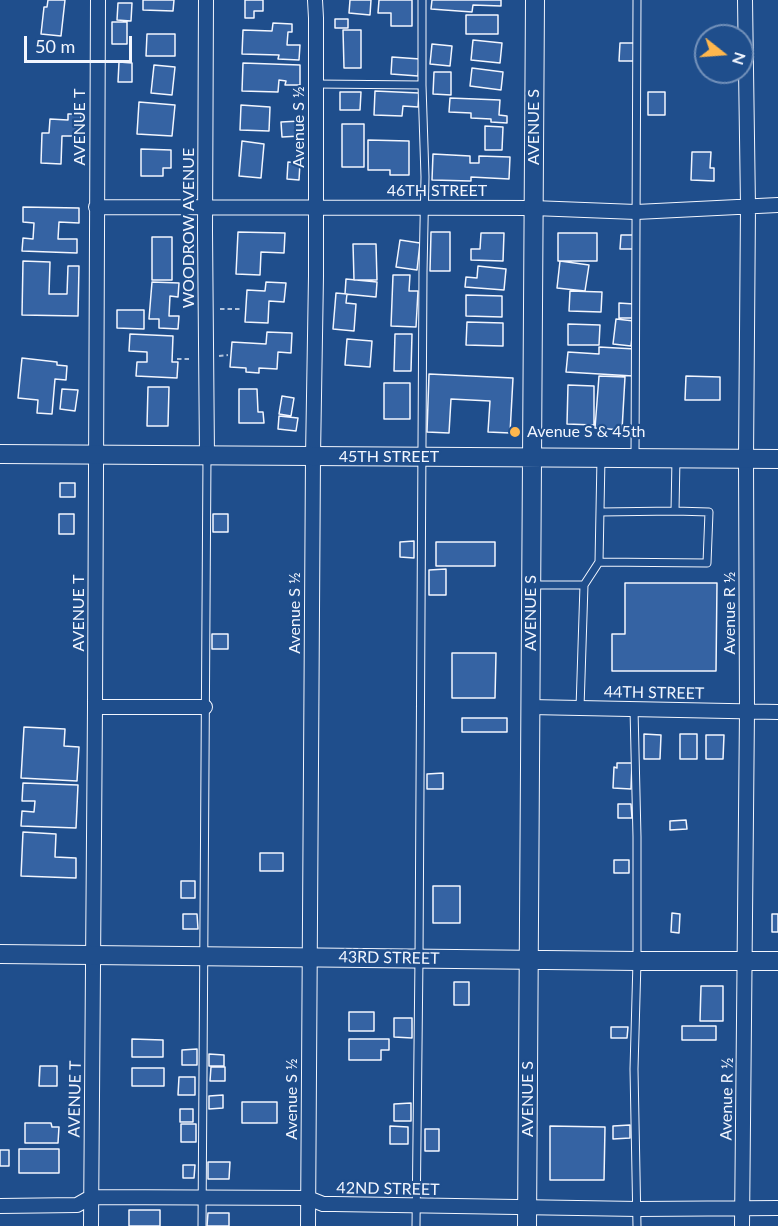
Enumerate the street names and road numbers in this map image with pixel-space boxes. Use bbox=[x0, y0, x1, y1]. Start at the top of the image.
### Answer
street label: Avenue S ½ bbox=[289, 86, 309, 168]
street label: AVENUE T bbox=[70, 89, 90, 165]
street label: AVENUE S bbox=[524, 89, 544, 165]
street label: WOODROW AVENUE bbox=[179, 148, 199, 308]
street label: 46TH STREET bbox=[387, 181, 487, 201]
street label: 45TH STREET bbox=[339, 447, 439, 467]
street label: Avenue S ½ bbox=[285, 572, 305, 654]
street label: Avenue R ½ bbox=[720, 572, 740, 654]
street label: AVENUE T bbox=[69, 575, 89, 651]
street label: AVENUE S bbox=[521, 575, 541, 651]
street label: 44TH STREET bbox=[604, 683, 704, 703]
street label: 43RD STREET bbox=[338, 948, 440, 968]
street label: Avenue R ½ bbox=[717, 1057, 737, 1141]
street label: Avenue S ½ bbox=[282, 1058, 302, 1140]
street label: AVENUE T bbox=[65, 1060, 85, 1138]
street label: AVENUE S bbox=[518, 1061, 538, 1137]
street label: 42ND STREET bbox=[336, 1179, 440, 1199]

